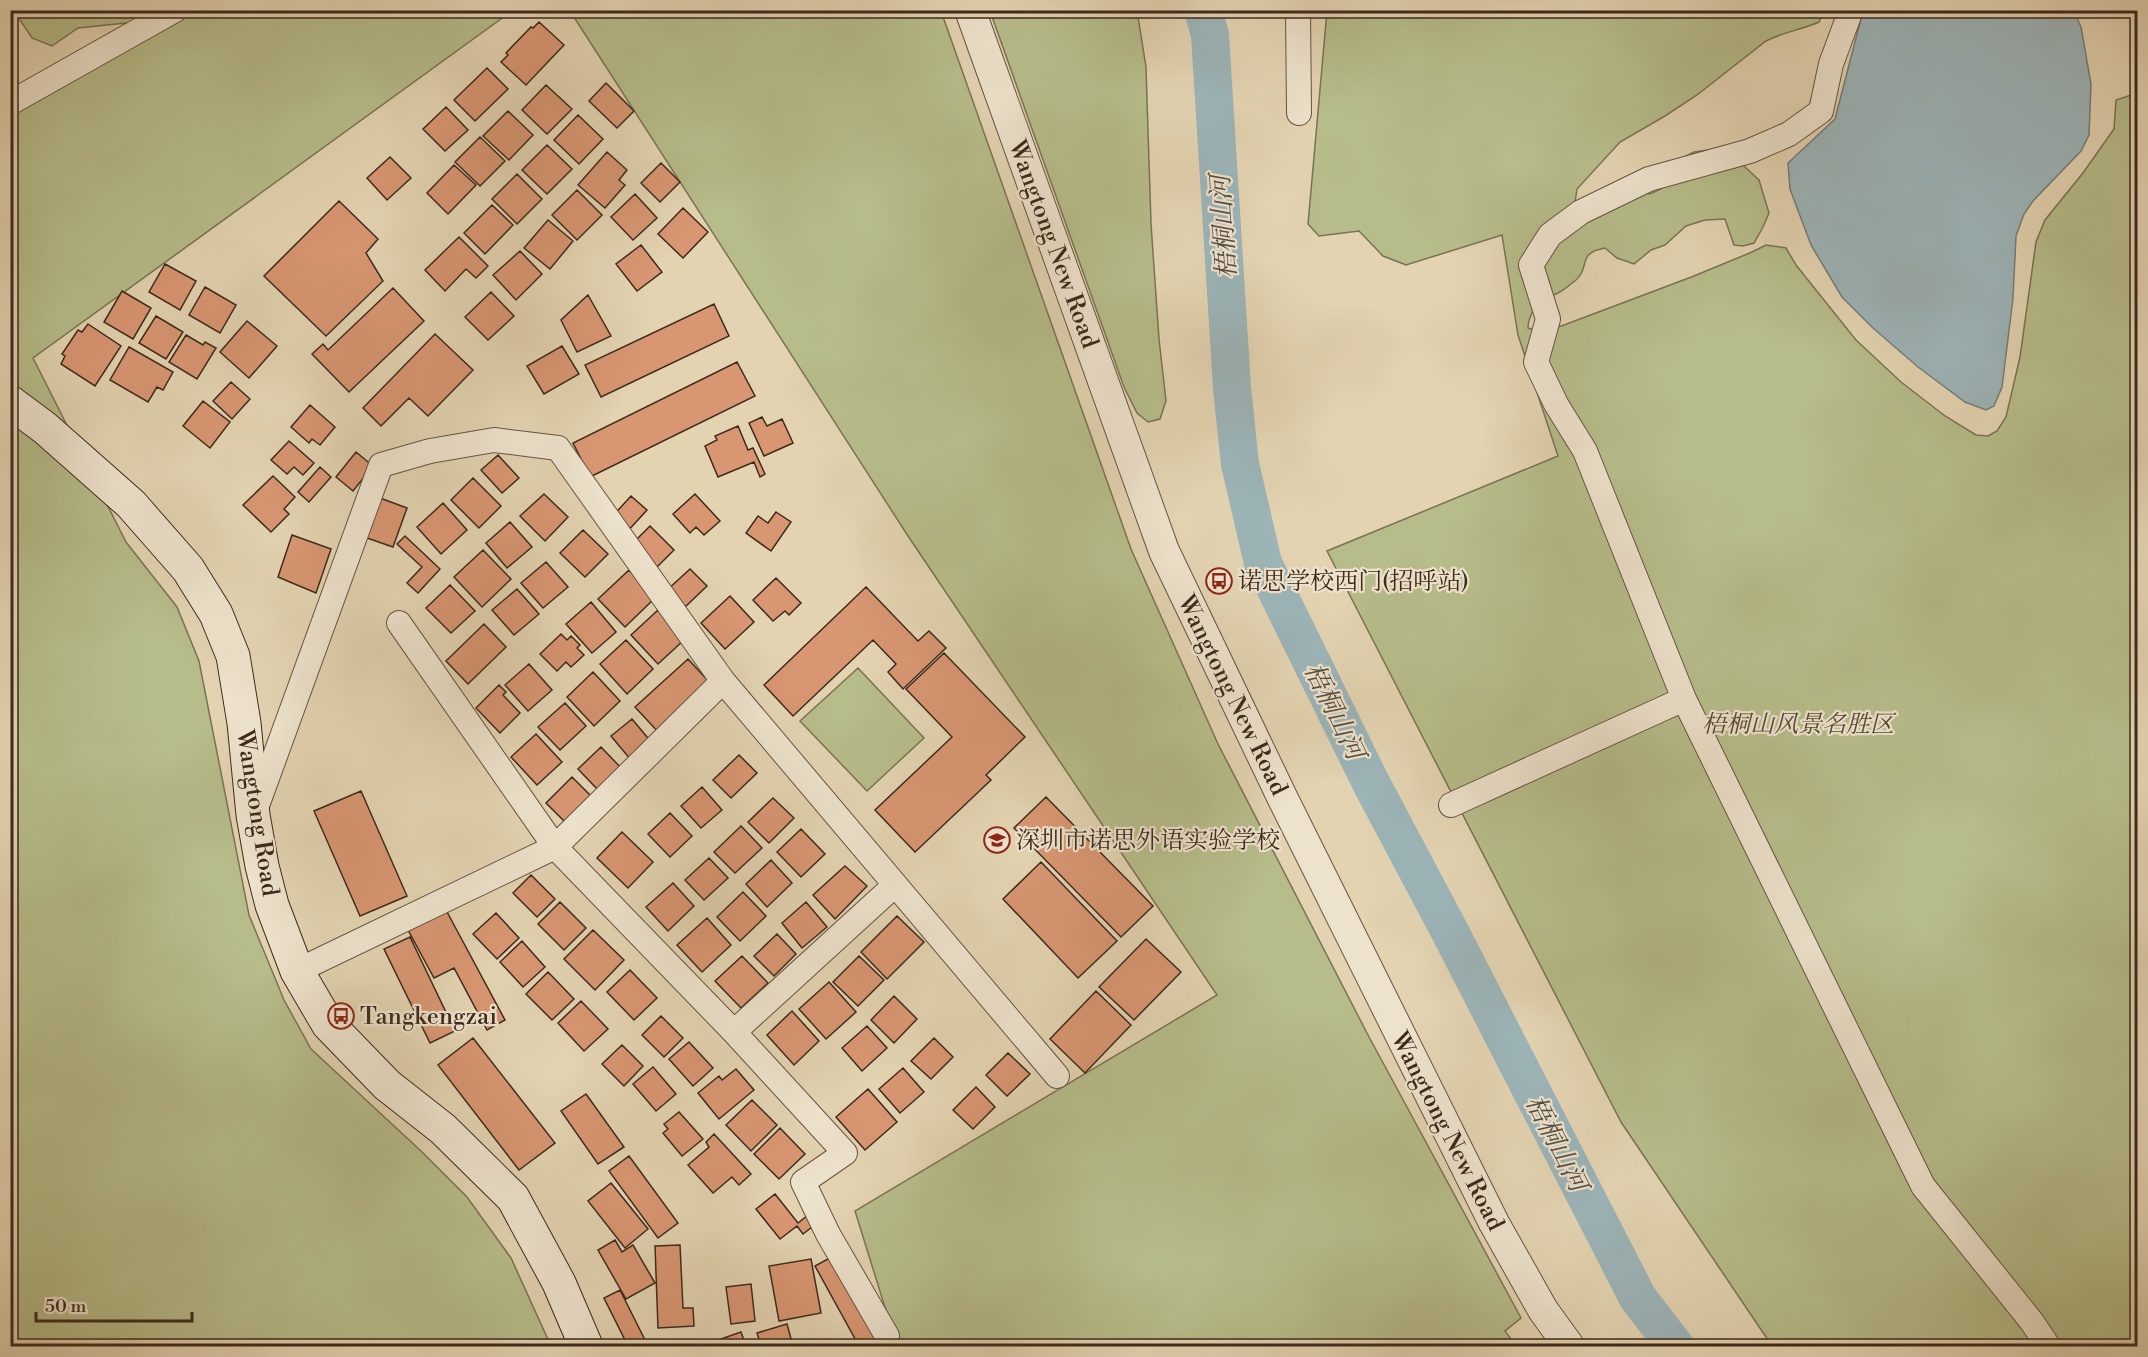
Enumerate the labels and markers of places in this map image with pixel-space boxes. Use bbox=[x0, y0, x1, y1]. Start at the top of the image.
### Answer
bus stop icon: 诺思学校西门(招呼站) bbox=[1204, 566, 1234, 596]
place label: 诺思学校西门(招呼站) bbox=[1238, 567, 1469, 597]
school or university icon: 深圳市诺思外语实验学校 bbox=[982, 825, 1012, 855]
place label: 深圳市诺思外语实验学校 bbox=[1016, 826, 1280, 856]
bus stop icon: Tangkengzai bbox=[326, 1001, 356, 1031]
place label: Tangkengzai bbox=[360, 1002, 497, 1032]

